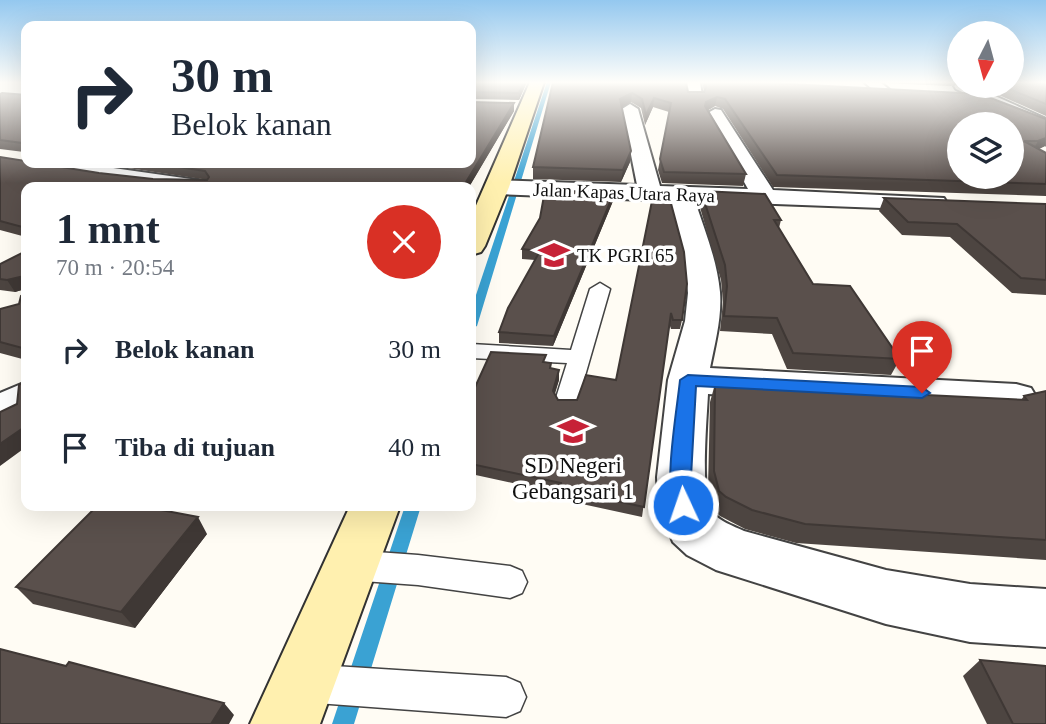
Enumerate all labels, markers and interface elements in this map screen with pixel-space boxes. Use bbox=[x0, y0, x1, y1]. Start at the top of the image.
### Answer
north arrow bbox=[947, 21, 1024, 98]
map controls bbox=[947, 21, 1024, 189]
text: 30 m bbox=[171, 48, 273, 103]
icon: right bbox=[56, 49, 147, 140]
text: Belok kanan bbox=[171, 106, 332, 142]
button: layers bbox=[947, 112, 1024, 189]
street label: Jalan Kapas Utara Raya bbox=[533, 179, 716, 206]
button: close bbox=[367, 205, 441, 279]
text: 1 mnt bbox=[56, 206, 160, 252]
school or university icon: TK PGRI 65 bbox=[537, 238, 571, 272]
place label: TK PGRI 65 bbox=[577, 245, 674, 266]
text: 70 m · 20:54 bbox=[56, 255, 174, 280]
pin bbox=[892, 321, 952, 393]
icon: right bbox=[56, 331, 94, 369]
icon: arrive bbox=[903, 332, 941, 370]
text: Belok kanan bbox=[115, 335, 254, 364]
text: 30 m bbox=[388, 335, 441, 364]
school or university icon: SD Negeri Gebangsari 1 bbox=[556, 414, 590, 448]
icon: arrive bbox=[56, 429, 94, 467]
text: Tiba di tujuan bbox=[115, 433, 275, 462]
text: 40 m bbox=[388, 433, 441, 462]
place label: SD Negeri Gebangsari 1 bbox=[512, 453, 634, 504]
position arrow bbox=[646, 468, 720, 542]

